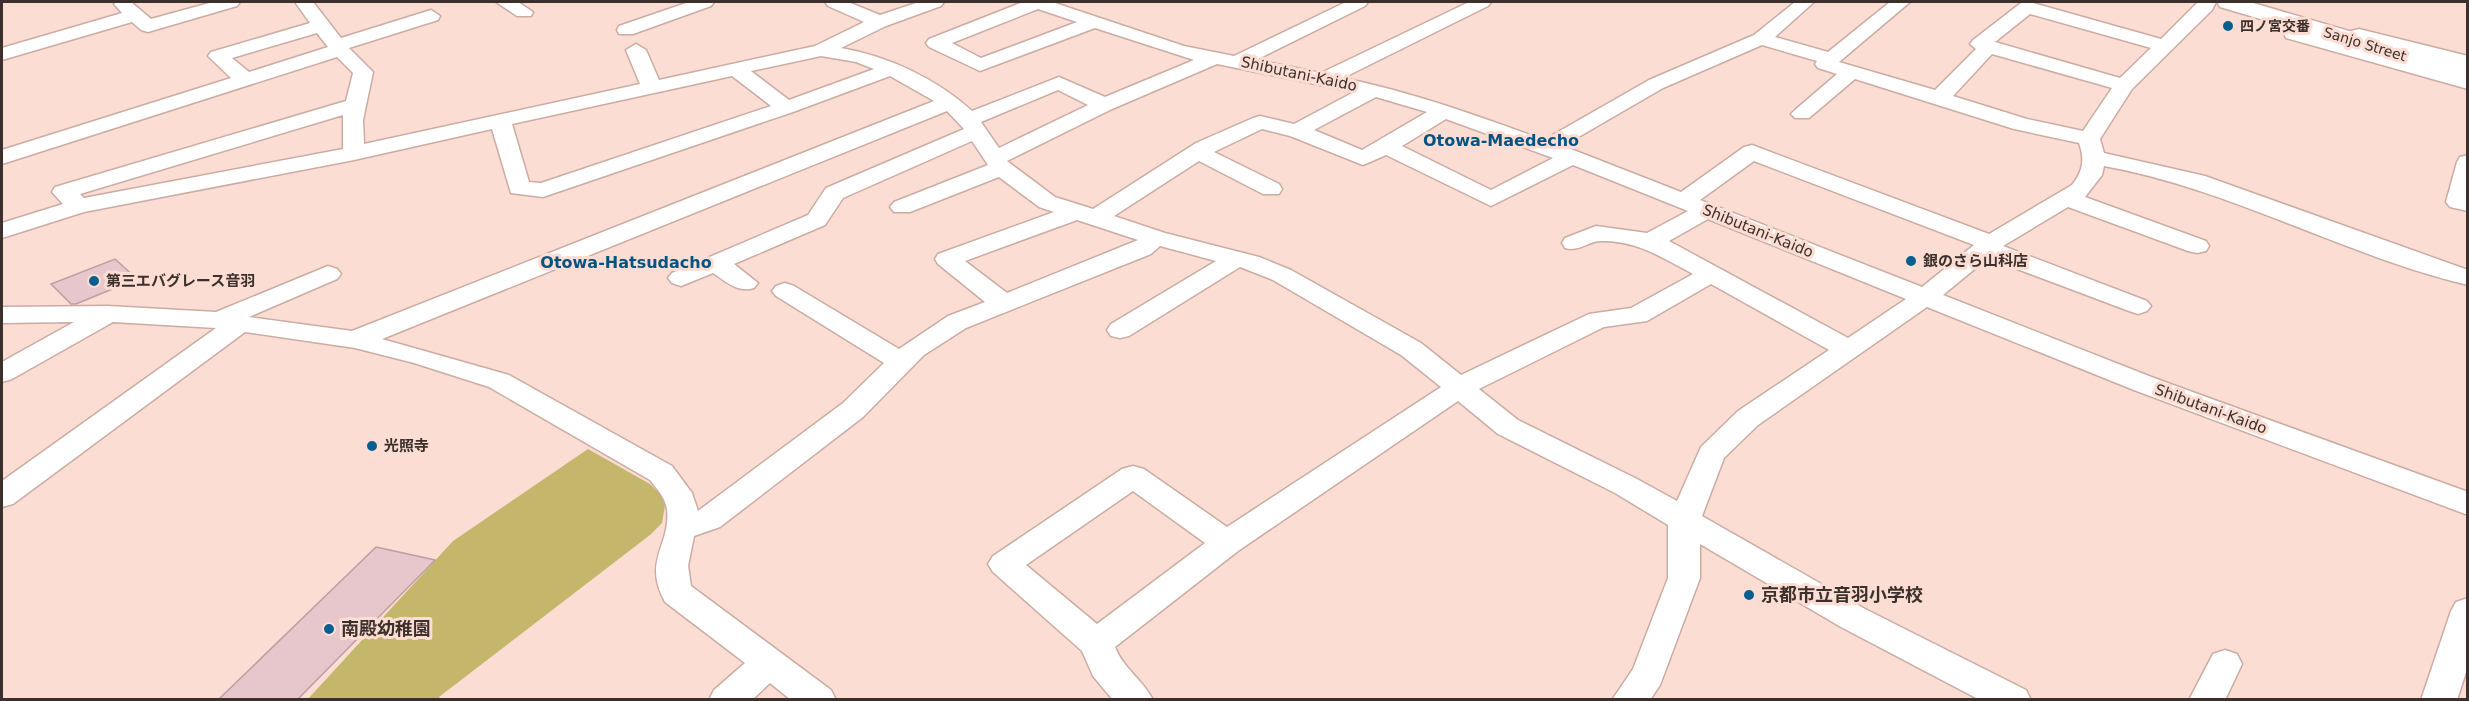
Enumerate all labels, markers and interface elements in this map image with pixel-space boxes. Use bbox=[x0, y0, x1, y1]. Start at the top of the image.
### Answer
place label: 四ノ宮交番 bbox=[2240, 18, 2310, 34]
marker: 四ノ宮交番 bbox=[2221, 19, 2235, 33]
street label: Sanjo Street bbox=[2322, 24, 2409, 64]
street label: Shibutani-Kaido bbox=[1239, 53, 1359, 95]
district label: Otowa-Maedecho bbox=[1423, 131, 1579, 150]
street label: Shibutani-Kaido bbox=[1700, 201, 1816, 261]
place label: 銀のさら山科店 bbox=[1923, 252, 2028, 270]
district label: Otowa-Hatsudacho bbox=[540, 253, 712, 272]
marker: 銀のさら山科店 bbox=[1904, 254, 1918, 268]
place label: 第三エバグレース音羽 bbox=[106, 272, 255, 290]
marker: 第三エバグレース音羽 bbox=[87, 274, 101, 288]
street label: Shibutani-Kaido bbox=[2152, 380, 2270, 438]
place label: 光照寺 bbox=[384, 437, 429, 455]
marker: 光照寺 bbox=[365, 439, 379, 453]
place label: 京都市立音羽小学校 bbox=[1761, 584, 1923, 605]
marker: 京都市立音羽小学校 bbox=[1742, 588, 1756, 602]
place label: 南殿幼稚園 bbox=[341, 618, 431, 639]
marker: 南殿幼稚園 bbox=[322, 622, 336, 636]

